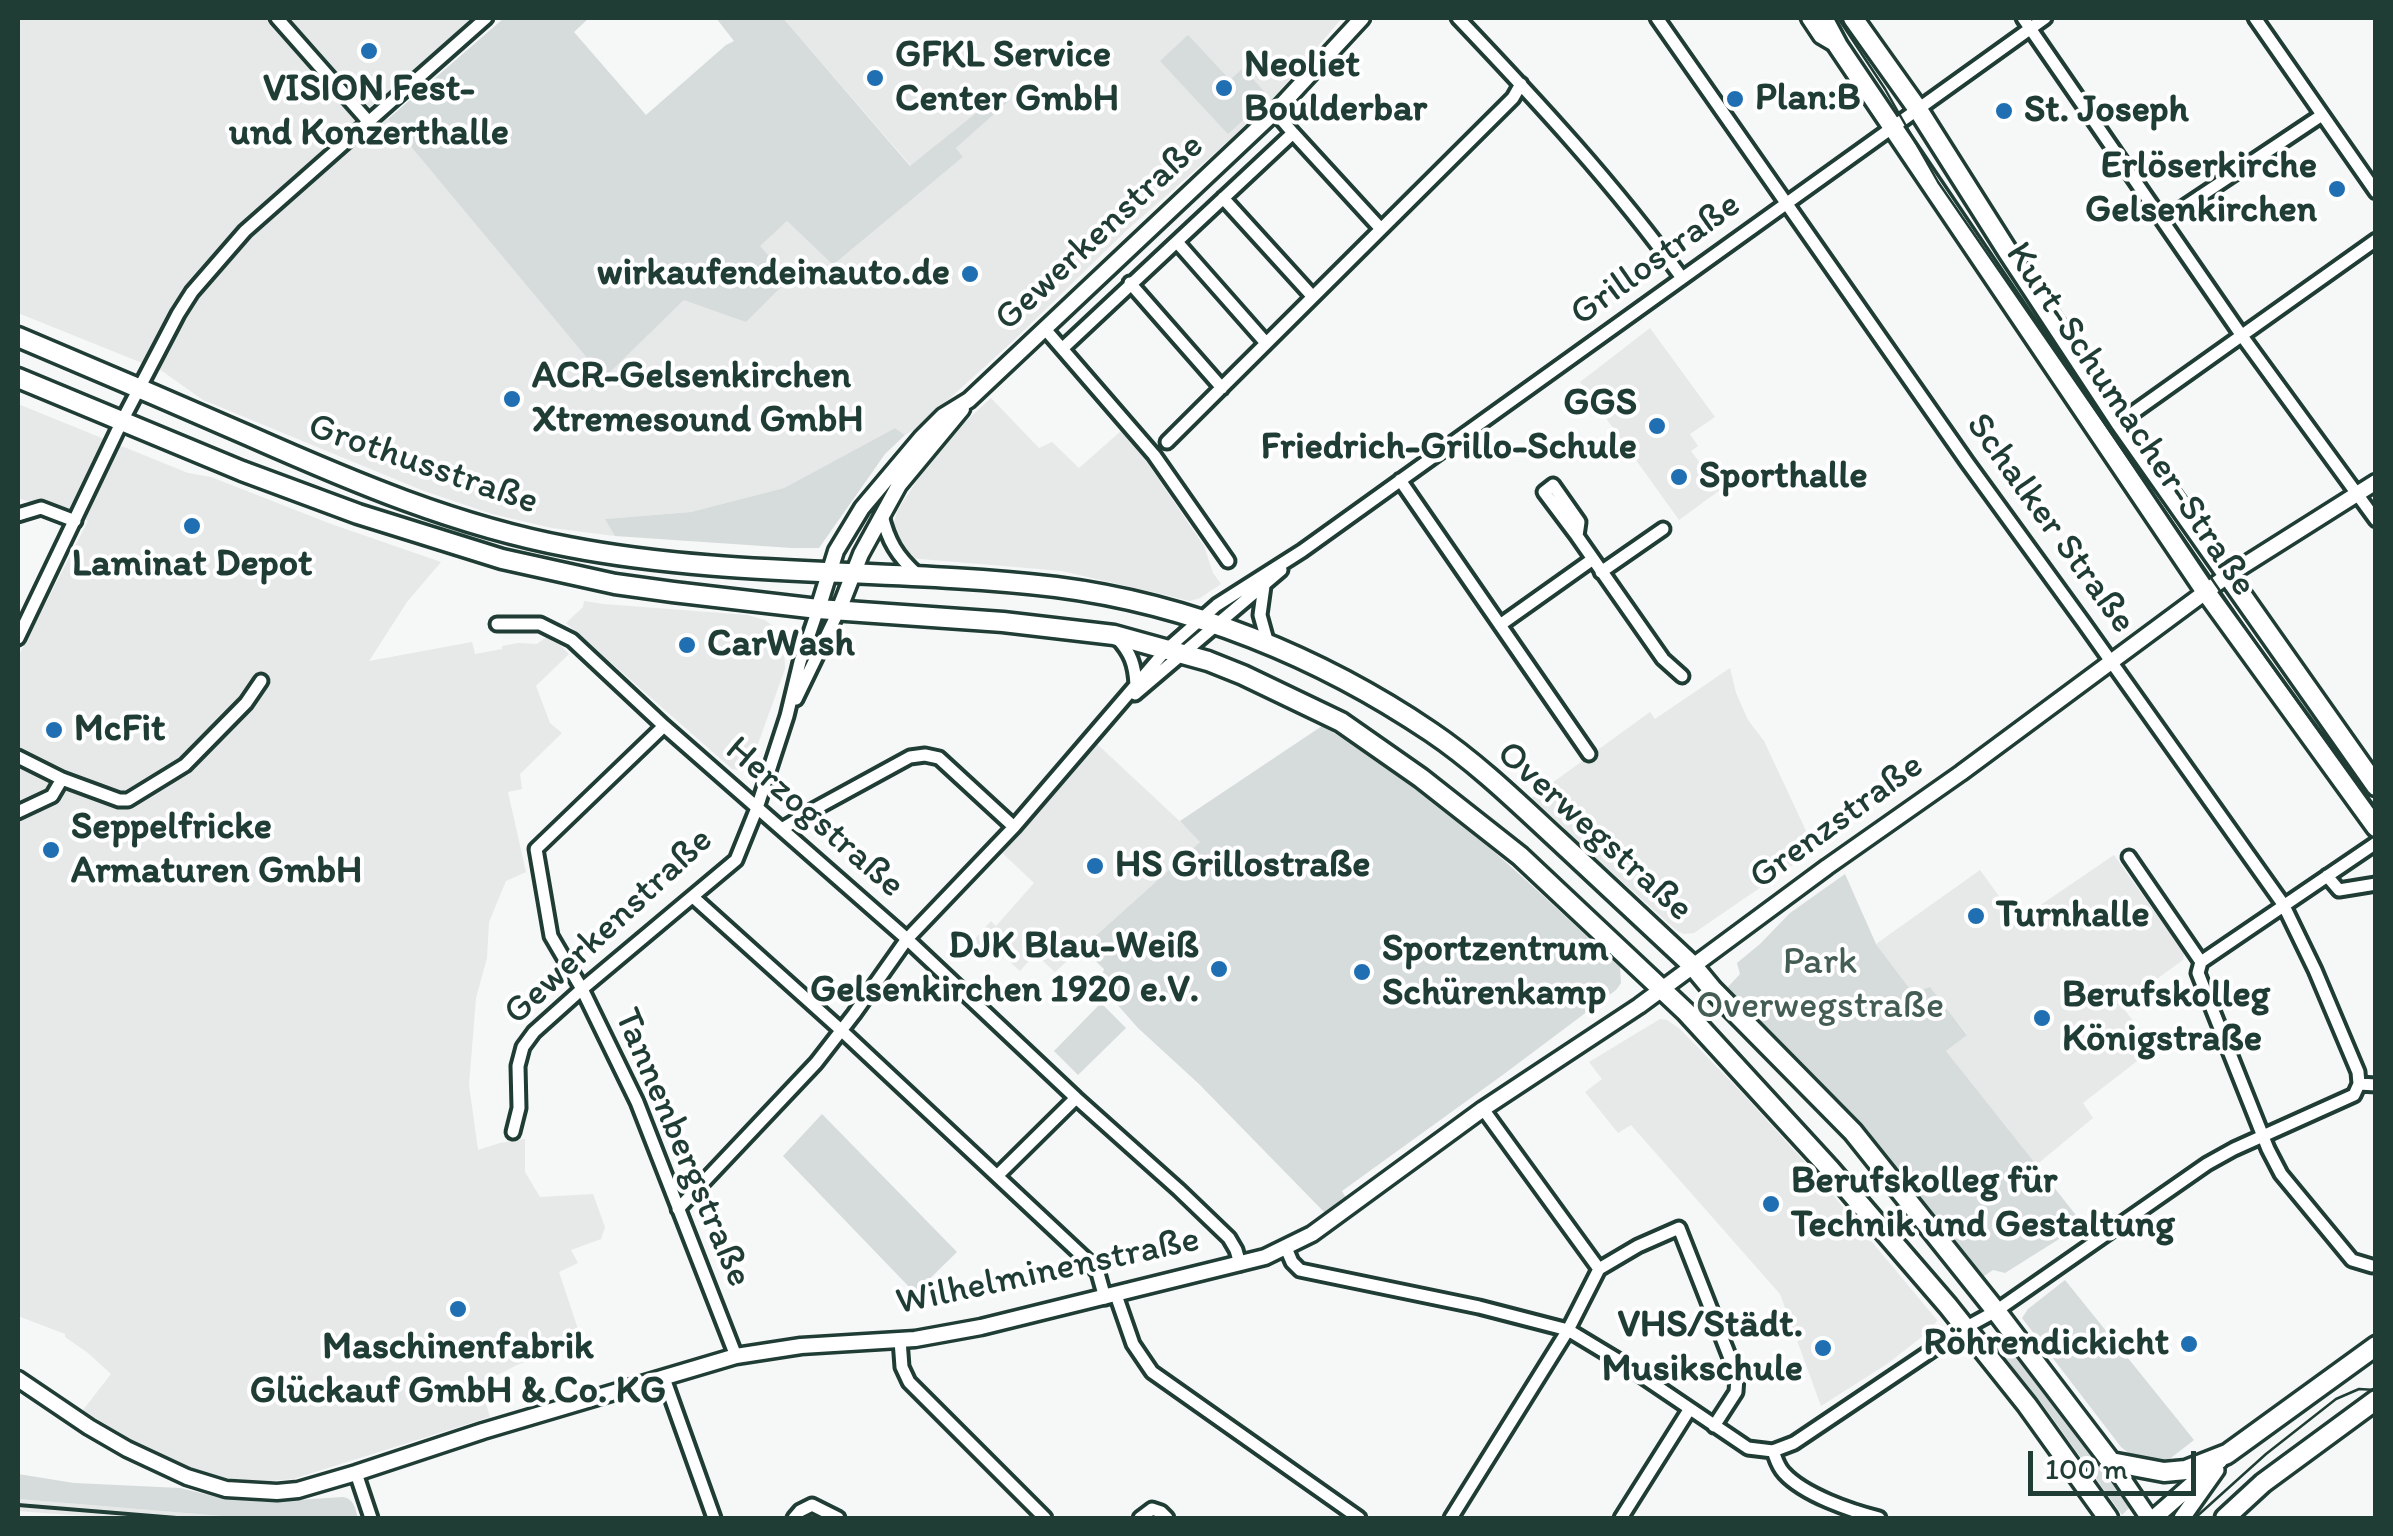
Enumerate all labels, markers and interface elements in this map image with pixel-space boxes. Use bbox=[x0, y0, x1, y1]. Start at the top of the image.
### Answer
place label: GFKL Service Center GmbH bbox=[895, 33, 1119, 122]
marker: VISION Fest- und Konzerthalle bbox=[358, 40, 380, 62]
place label: Neoliet Boulderbar bbox=[1244, 43, 1427, 132]
place label: VISION Fest- und Konzerthalle bbox=[229, 67, 509, 156]
marker: GFKL Service Center GmbH bbox=[864, 67, 886, 89]
place label: Plan:B bbox=[1755, 76, 1861, 122]
marker: Neoliet Boulderbar bbox=[1213, 77, 1235, 99]
marker: Plan:B bbox=[1724, 88, 1746, 110]
place label: St. Joseph bbox=[2024, 88, 2189, 134]
marker: St. Joseph bbox=[1993, 100, 2015, 122]
street label: Gewerkenstraße bbox=[986, 124, 1214, 342]
place label: Erlöserkirche Gelsenkirchen bbox=[2085, 144, 2317, 233]
marker: Erlöserkirche Gelsenkirchen bbox=[2326, 178, 2348, 200]
street label: Grillostraße bbox=[1562, 183, 1750, 337]
street label: Kurt-Schumacher-Straße bbox=[1994, 234, 2266, 606]
place label: wirkaufendeinauto.de bbox=[597, 251, 950, 297]
marker: wirkaufendeinauto.de bbox=[959, 263, 981, 285]
place label: ACR-Gelsenkirchen Xtremesound GmbH bbox=[532, 354, 864, 444]
place label: GGS Friedrich-Grillo-Schule bbox=[1261, 381, 1637, 470]
marker: ACR-Gelsenkirchen Xtremesound GmbH bbox=[501, 388, 523, 410]
street label: Grothusstraße bbox=[302, 404, 544, 526]
street label: Schalker Straße bbox=[1955, 405, 2145, 643]
marker: GGS Friedrich-Grillo-Schule bbox=[1646, 415, 1668, 437]
place label: Sporthalle bbox=[1699, 454, 1867, 500]
marker: Sporthalle bbox=[1668, 466, 1690, 488]
marker: Laminat Depot bbox=[181, 515, 203, 537]
place label: Laminat Depot bbox=[72, 542, 312, 588]
place label: CarWash bbox=[707, 622, 855, 668]
marker: CarWash bbox=[676, 634, 698, 656]
place label: McFit bbox=[74, 707, 165, 753]
marker: McFit bbox=[43, 719, 65, 741]
street label: Herzogstraße bbox=[715, 728, 913, 908]
street label: Overwegstraße bbox=[1486, 732, 1702, 932]
street label: Grenzstraße bbox=[1741, 744, 1933, 900]
place label: Seppelfricke Armaturen GmbH bbox=[71, 805, 362, 894]
street label: Gewerkenstraße bbox=[495, 818, 723, 1036]
marker: Seppelfricke Armaturen GmbH bbox=[40, 839, 62, 861]
place label: HS Grillostraße bbox=[1115, 843, 1370, 889]
marker: HS Grillostraße bbox=[1084, 855, 1106, 877]
place label: Turnhalle bbox=[1996, 893, 2150, 939]
marker: Turnhalle bbox=[1965, 905, 1987, 927]
place label: DJK Blau-Weiß Gelsenkirchen 1920 e.V. bbox=[810, 924, 1199, 1014]
place label: Sportzentrum Schürenkamp bbox=[1382, 927, 1609, 1016]
park label: Park Overwegstraße bbox=[1696, 940, 1944, 1030]
marker: DJK Blau-Weiß Gelsenkirchen 1920 e.V. bbox=[1208, 958, 1230, 980]
marker: Sportzentrum Schürenkamp bbox=[1351, 961, 1373, 983]
place label: Berufskolleg Königstraße bbox=[2062, 973, 2270, 1062]
street label: Tannenbergstraße bbox=[603, 1002, 761, 1294]
marker: Berufskolleg Königstraße bbox=[2031, 1007, 2053, 1029]
place label: Berufskolleg für Technik und Gestaltung bbox=[1791, 1159, 2175, 1248]
marker: Berufskolleg für Technik und Gestaltung bbox=[1760, 1193, 1782, 1215]
street label: Wilhelminenstraße bbox=[892, 1218, 1204, 1326]
marker: Maschinenfabrik Glückauf GmbH & Co. KG bbox=[447, 1298, 469, 1320]
place label: VHS/Städt. Musikschule bbox=[1602, 1303, 1803, 1392]
place label: Röhrendickicht bbox=[1924, 1321, 2169, 1367]
place label: Maschinenfabrik Glückauf GmbH & Co. KG bbox=[250, 1325, 666, 1415]
marker: Röhrendickicht bbox=[2178, 1333, 2200, 1355]
marker: VHS/Städt. Musikschule bbox=[1812, 1337, 1834, 1359]
scale bar bbox=[2033, 1431, 2200, 1493]
text: 100 m bbox=[2045, 1450, 2128, 1487]

